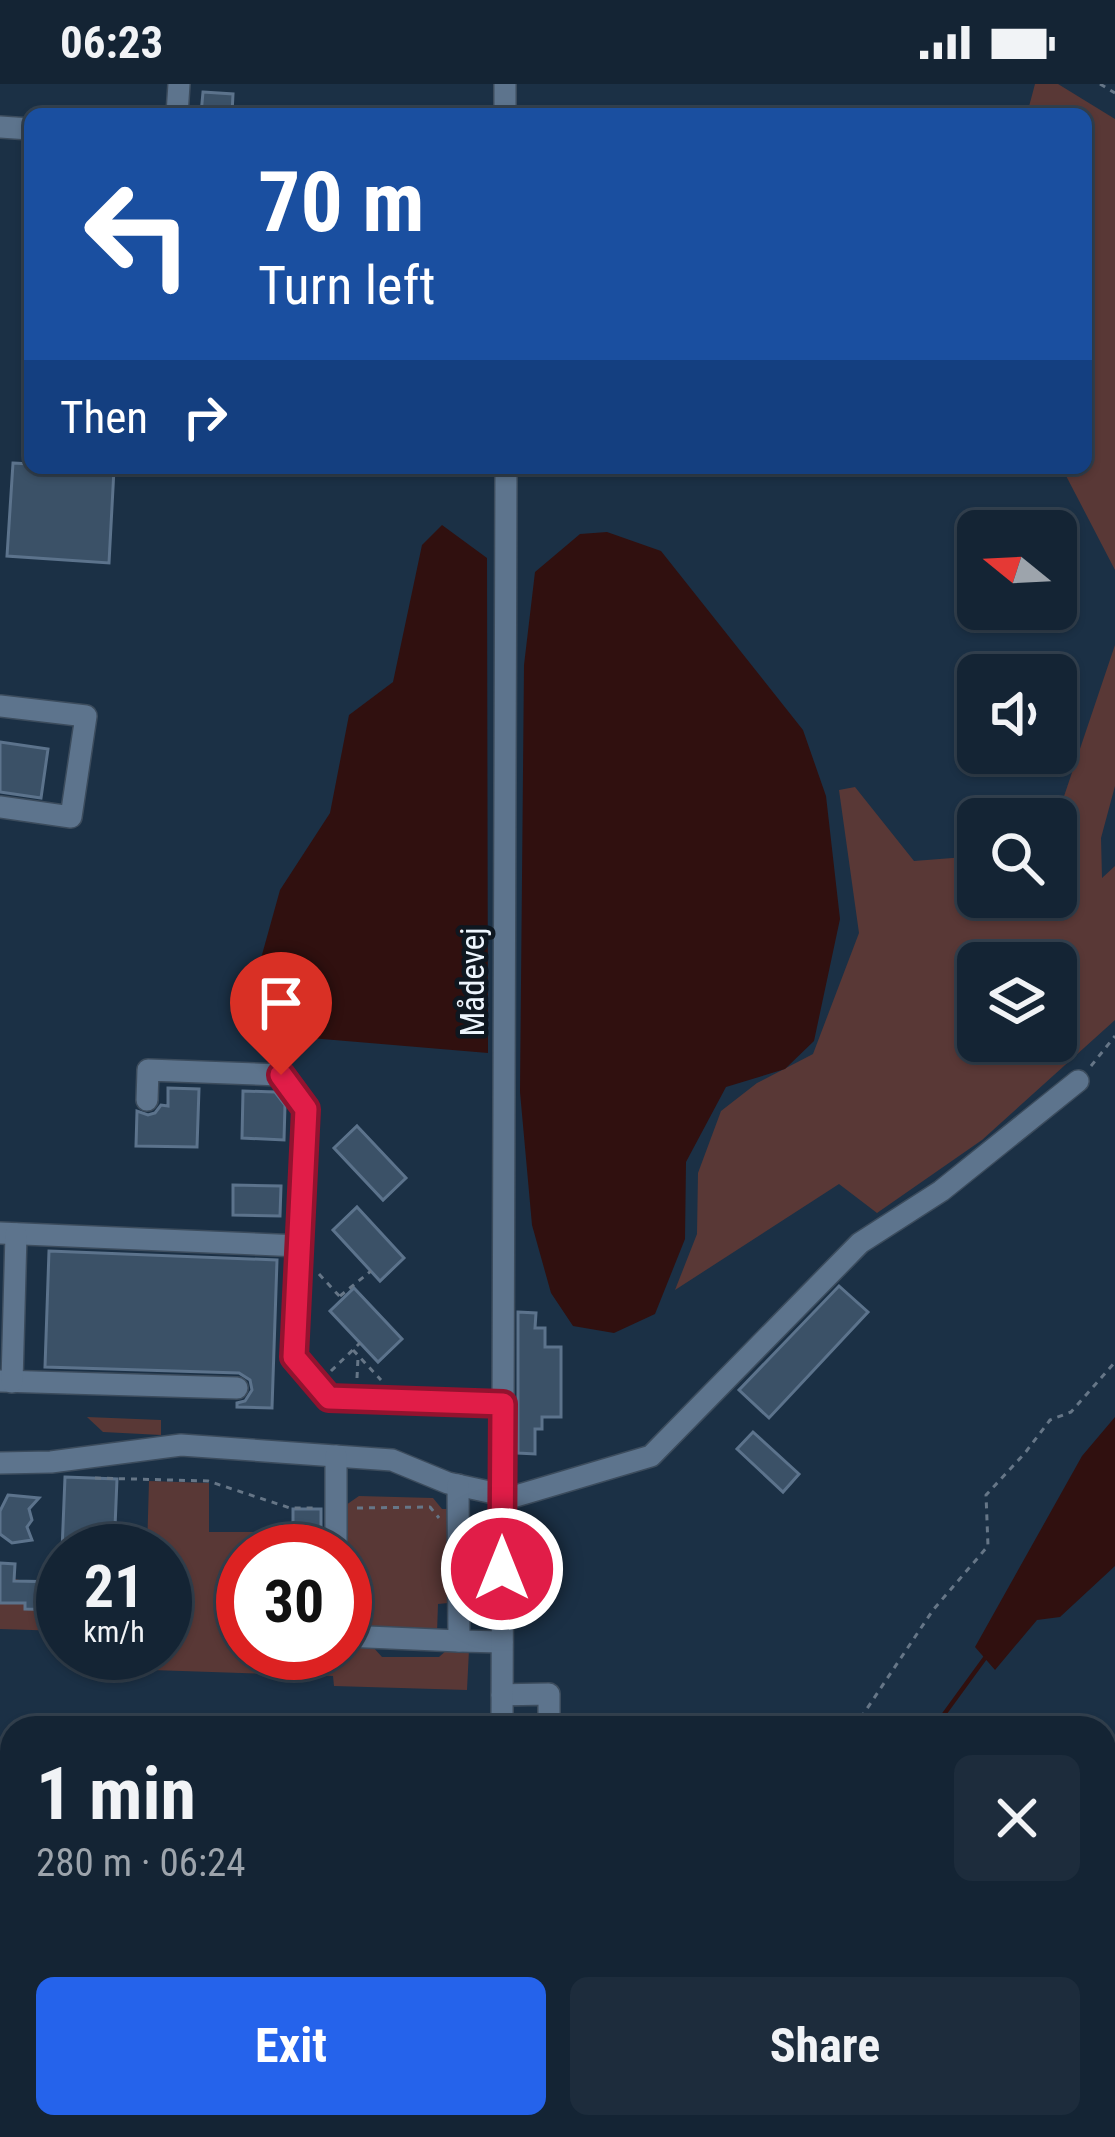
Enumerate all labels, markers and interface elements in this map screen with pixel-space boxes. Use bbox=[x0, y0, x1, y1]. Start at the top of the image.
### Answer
text: 06:23 bbox=[60, 16, 163, 69]
text: 70 m bbox=[258, 153, 425, 252]
icon: left bbox=[60, 156, 216, 312]
text: Turn left bbox=[258, 254, 435, 317]
icon: right bbox=[172, 384, 238, 450]
text: Then bbox=[60, 391, 148, 444]
north arrow bbox=[957, 510, 1077, 630]
map controls bbox=[957, 510, 1077, 1062]
button: sound bbox=[957, 654, 1077, 774]
button: search bbox=[957, 798, 1077, 918]
street label: Mådevej bbox=[453, 927, 492, 1037]
button: layers bbox=[957, 942, 1077, 1062]
pin bbox=[230, 952, 332, 1075]
icon: arrive bbox=[248, 970, 314, 1036]
position arrow bbox=[439, 1506, 565, 1632]
speed limit sign: 30 bbox=[216, 1524, 372, 1680]
text: 21 bbox=[84, 1551, 144, 1622]
text: km/h bbox=[83, 1614, 145, 1649]
text: 1 min bbox=[36, 1752, 196, 1837]
button: close bbox=[954, 1755, 1080, 1881]
text: 280 m · 06:24 bbox=[36, 1840, 246, 1886]
button: Exit bbox=[36, 1977, 546, 2115]
button: Share bbox=[570, 1977, 1080, 2115]

